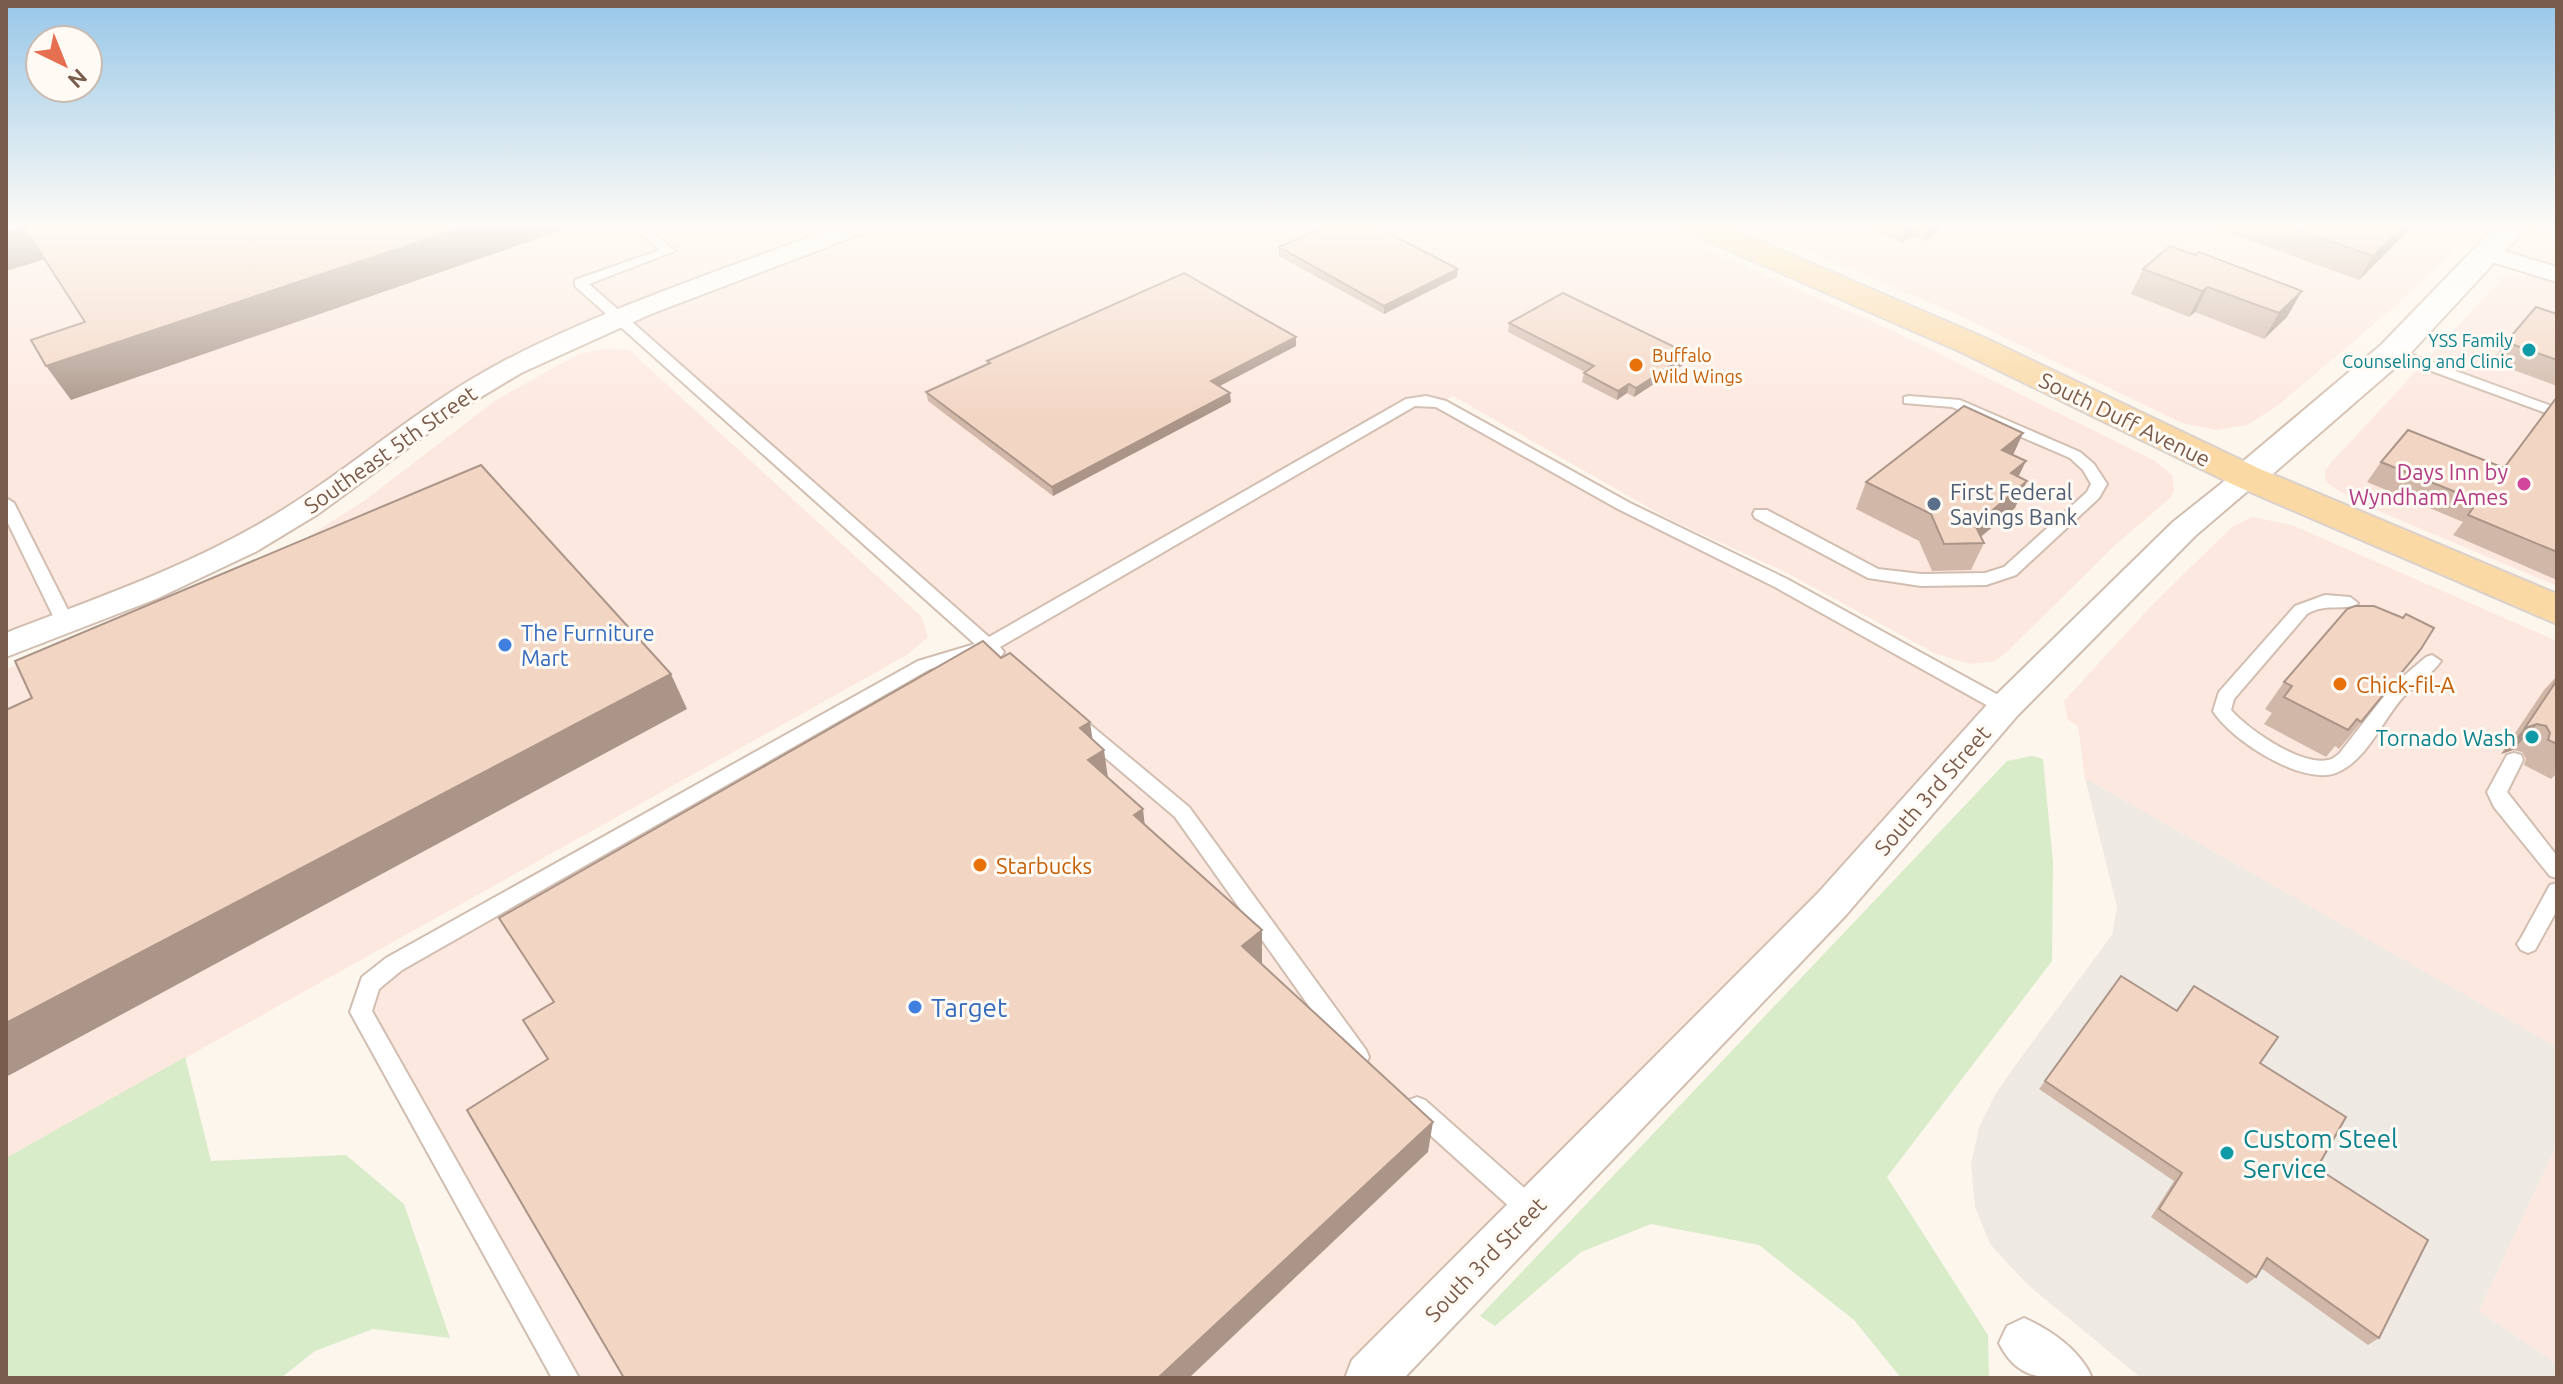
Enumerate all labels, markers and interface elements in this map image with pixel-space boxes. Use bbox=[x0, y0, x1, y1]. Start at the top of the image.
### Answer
north arrow bbox=[24, 24, 104, 104]
text: N bbox=[63, 64, 93, 94]
place label: YSS Family Counseling and Clinic bbox=[2342, 330, 2513, 371]
marker: YSS Family Counseling and Clinic bbox=[2520, 341, 2538, 359]
place label: Buffalo Wild Wings bbox=[1652, 345, 1743, 386]
marker: Buffalo Wild Wings bbox=[1627, 356, 1645, 374]
street label: South Duff Avenue bbox=[2035, 367, 2215, 471]
street label: Southeast 5th Street bbox=[299, 380, 481, 518]
place label: Days Inn by Wyndham Ames bbox=[2349, 459, 2508, 509]
marker: Days Inn by Wyndham Ames bbox=[2515, 475, 2533, 493]
place label: First Federal Savings Bank bbox=[1950, 479, 2078, 529]
marker: First Federal Savings Bank bbox=[1925, 495, 1943, 513]
place label: The Furniture Mart bbox=[521, 620, 655, 670]
marker: The Furniture Mart bbox=[496, 636, 514, 654]
place label: Chick-fil-A bbox=[2356, 672, 2456, 697]
marker: Chick-fil-A bbox=[2331, 675, 2349, 693]
street label: South 3rd Street bbox=[1869, 720, 1995, 860]
place label: Tornado Wash bbox=[2376, 725, 2516, 750]
marker: Tornado Wash bbox=[2523, 728, 2541, 746]
place label: Starbucks bbox=[996, 853, 1092, 878]
marker: Starbucks bbox=[971, 856, 989, 874]
place label: Target bbox=[931, 993, 1007, 1022]
marker: Target bbox=[906, 998, 924, 1016]
place label: Custom Steel Service bbox=[2243, 1124, 2398, 1183]
marker: Custom Steel Service bbox=[2218, 1144, 2236, 1162]
street label: South 3rd Street bbox=[1419, 1191, 1551, 1326]

